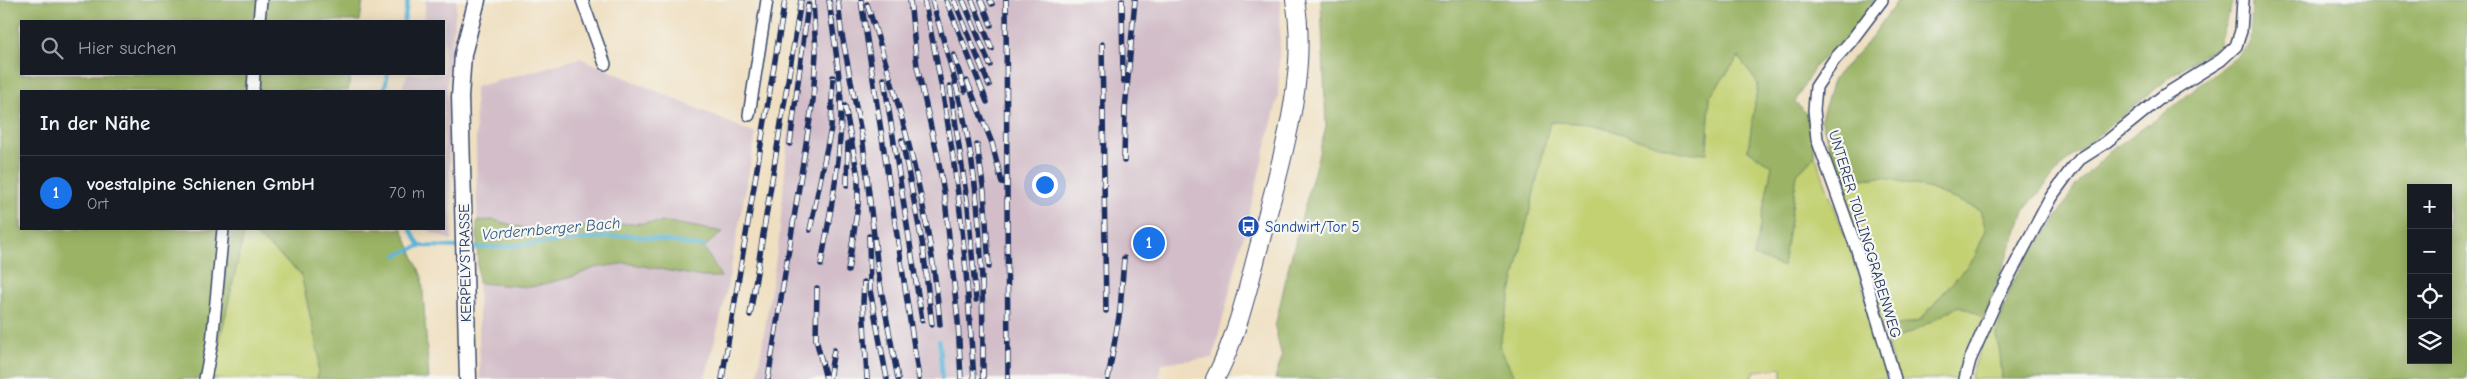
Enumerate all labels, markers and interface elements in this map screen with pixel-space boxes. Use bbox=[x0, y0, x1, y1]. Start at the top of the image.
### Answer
search box bbox=[20, 20, 445, 75]
icon: search bbox=[38, 34, 66, 62]
text: Hier suchen bbox=[78, 37, 176, 59]
text: In der Nähe bbox=[40, 111, 150, 135]
street label: UNTERER TOLLINGGRABENWEG bbox=[1825, 128, 1905, 340]
your location bbox=[1032, 172, 1058, 198]
text: voestalpine Schienen GmbH bbox=[87, 173, 315, 195]
text: 1 bbox=[53, 184, 59, 202]
text: 70 m bbox=[389, 184, 425, 202]
map controls bbox=[2407, 184, 2452, 364]
button: + bbox=[2407, 184, 2452, 229]
text: Ort bbox=[87, 195, 108, 213]
street label: KERPELYSTRASSE bbox=[455, 204, 475, 322]
water label: Vordernberger Bach bbox=[481, 214, 621, 244]
bus stop icon: Sandwirt/Tor 5 bbox=[1237, 215, 1261, 239]
place label: Sandwirt/Tor 5 bbox=[1265, 218, 1360, 236]
pin: 1 bbox=[1133, 224, 1165, 262]
button: − bbox=[2407, 229, 2452, 274]
button: locate bbox=[2407, 274, 2452, 319]
button: layers bbox=[2407, 319, 2452, 364]

